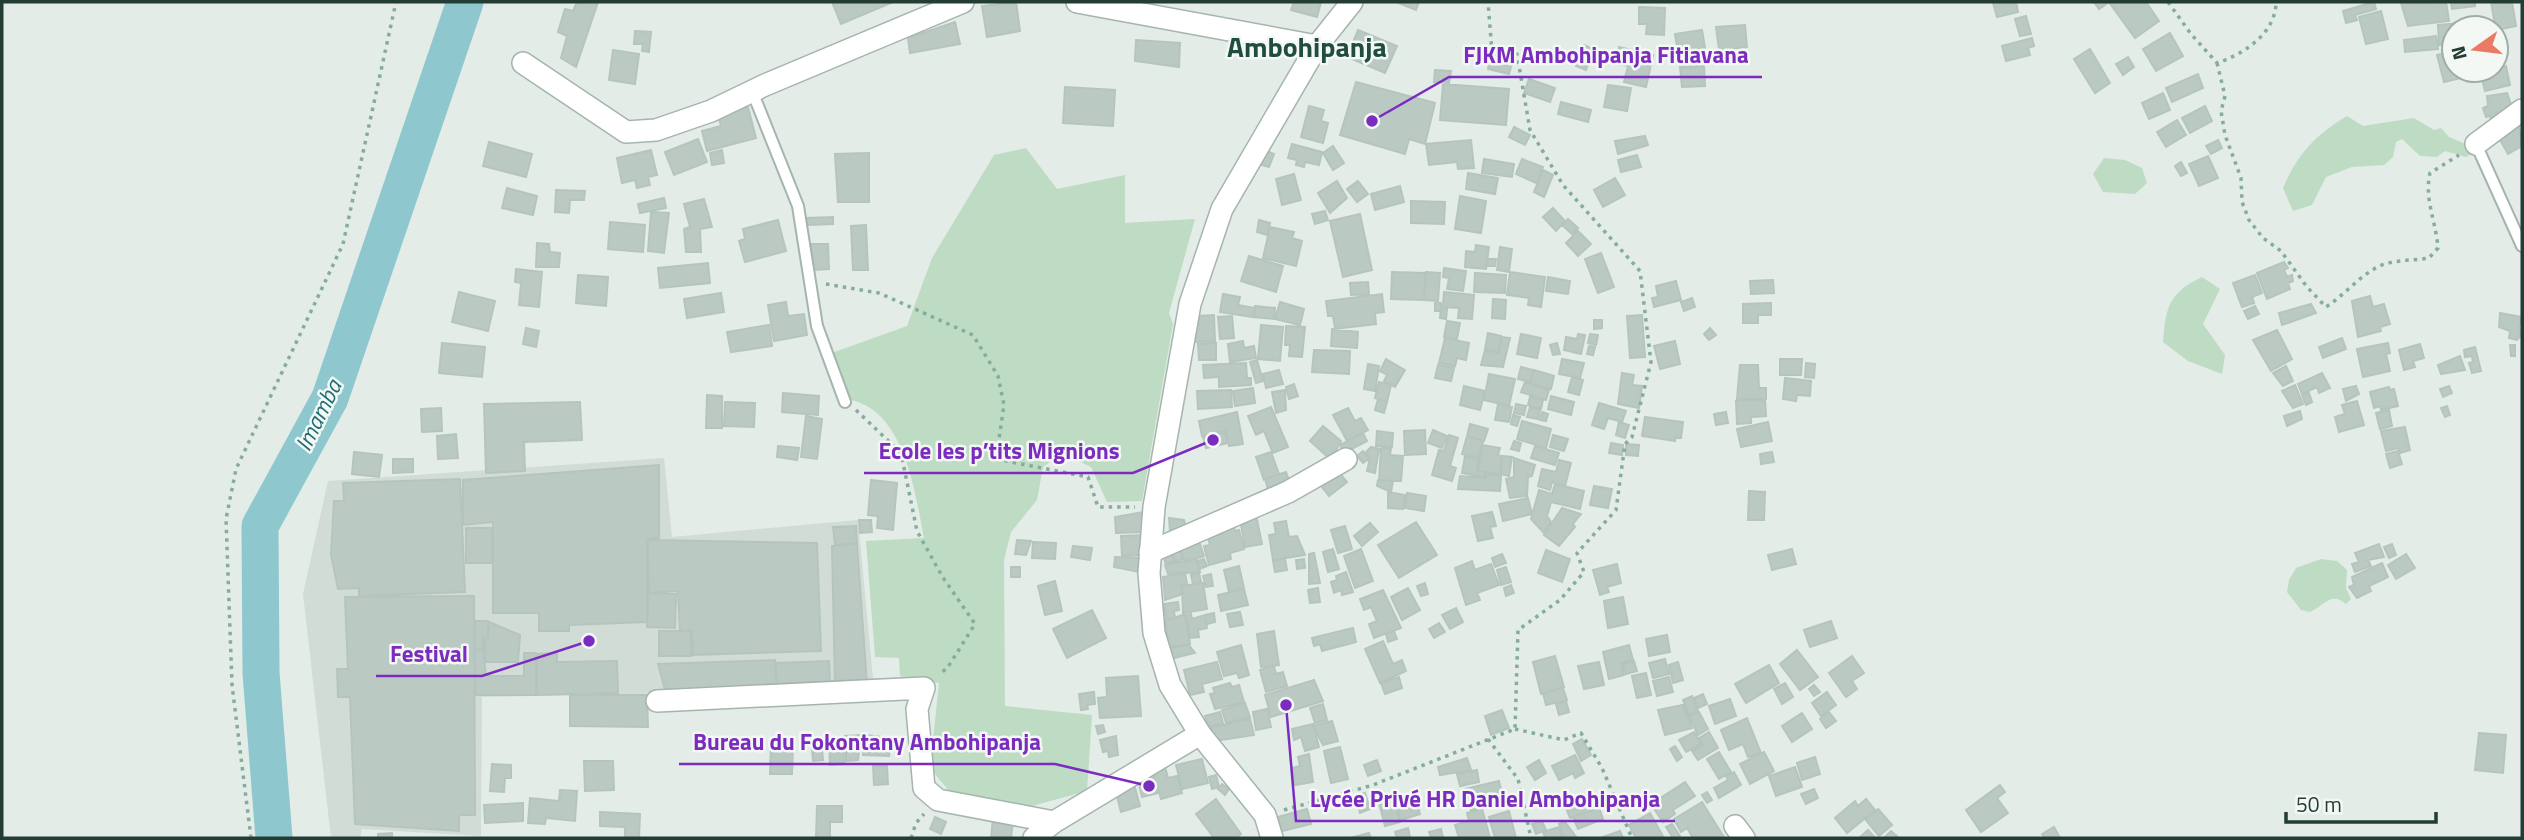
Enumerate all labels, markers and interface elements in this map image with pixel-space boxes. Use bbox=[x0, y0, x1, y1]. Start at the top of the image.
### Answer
north arrow bbox=[2440, 14, 2510, 84]
district label: Ambohipanja bbox=[1227, 25, 1387, 68]
callout: FJKM Ambohipanja Fitiavana bbox=[1449, 33, 1762, 77]
text: FJKM Ambohipanja Fitiavana bbox=[1463, 37, 1749, 72]
text: N bbox=[2442, 43, 2474, 63]
water label: Imamba bbox=[286, 372, 351, 457]
callout: Ecole les p’tits Mignions bbox=[864, 429, 1133, 473]
text: Ecole les p’tits Mignions bbox=[878, 433, 1120, 468]
callout: Festival bbox=[376, 632, 482, 676]
text: Festival bbox=[390, 636, 468, 671]
callout: Bureau du Fokontany Ambohipanja bbox=[679, 720, 1055, 764]
text: Bureau du Fokontany Ambohipanja bbox=[693, 724, 1041, 759]
callout: Lycée Privé HR Daniel Ambohipanja bbox=[1296, 777, 1675, 821]
scale bar bbox=[2286, 780, 2436, 824]
text: Lycée Privé HR Daniel Ambohipanja bbox=[1310, 781, 1660, 816]
text: 50 m bbox=[2296, 788, 2342, 820]

